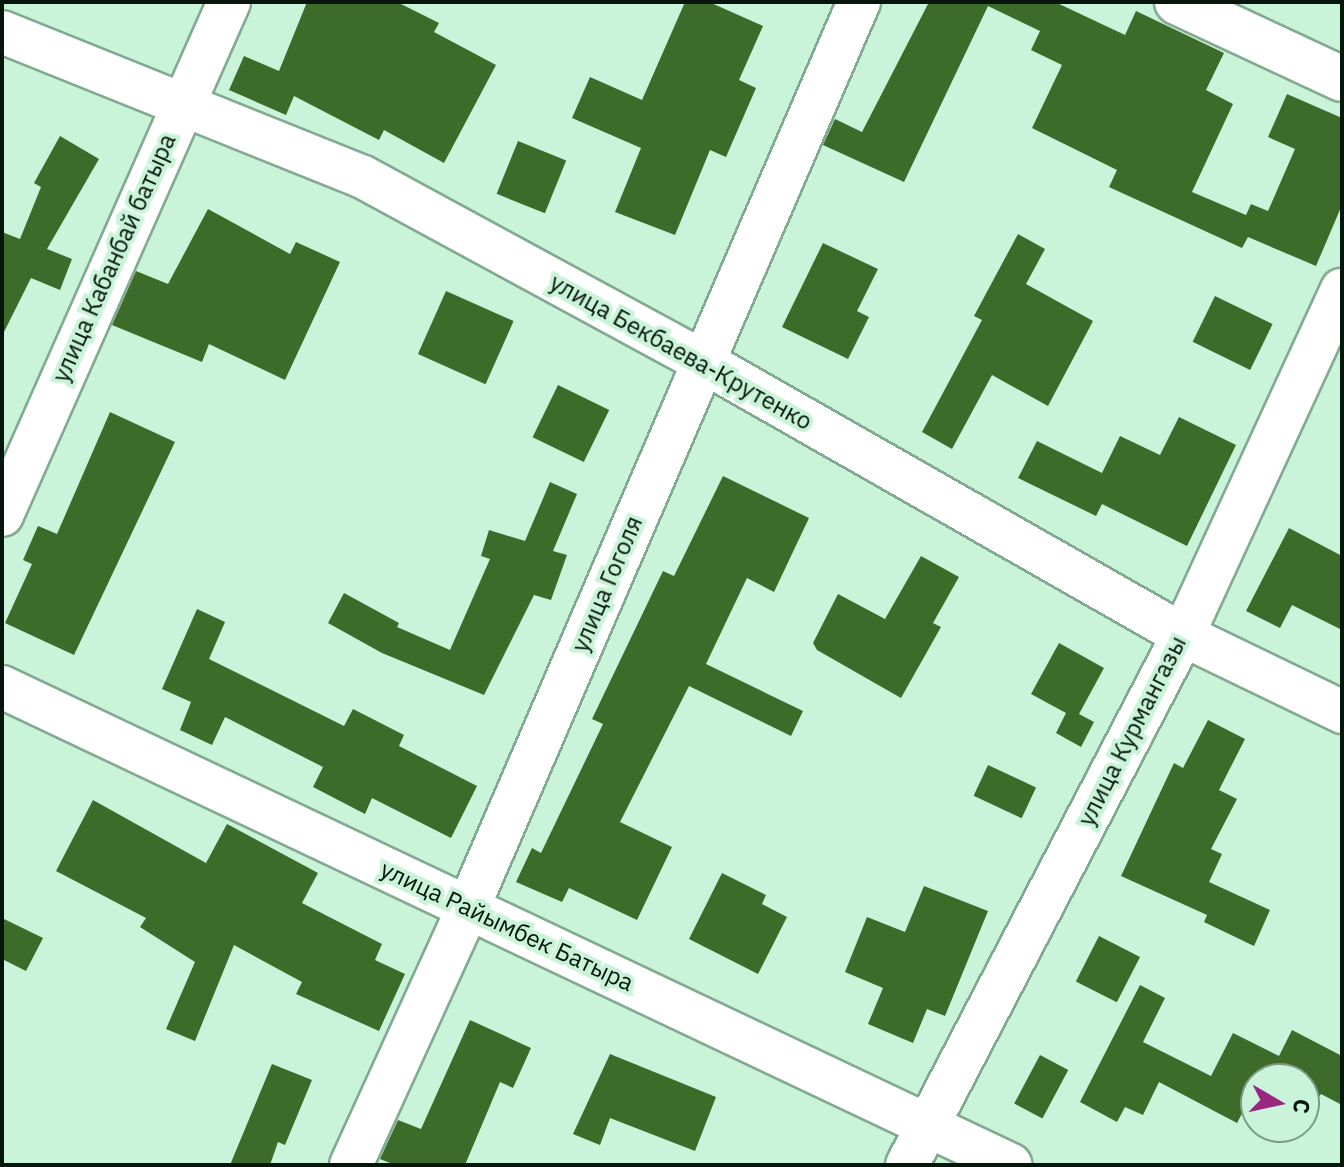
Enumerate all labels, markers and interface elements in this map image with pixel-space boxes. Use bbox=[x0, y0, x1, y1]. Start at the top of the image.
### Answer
street label: улица Кабанбай батыра bbox=[46, 129, 182, 387]
street label: улица Бекбаева-Крутенко bbox=[545, 268, 817, 436]
street label: улица Гоголя bbox=[565, 512, 649, 656]
street label: улица Курмангазы bbox=[1072, 631, 1192, 831]
street label: улица Райымбек Батыра bbox=[376, 855, 638, 997]
north arrow bbox=[1240, 1063, 1320, 1143]
text: С bbox=[1287, 1097, 1318, 1116]

